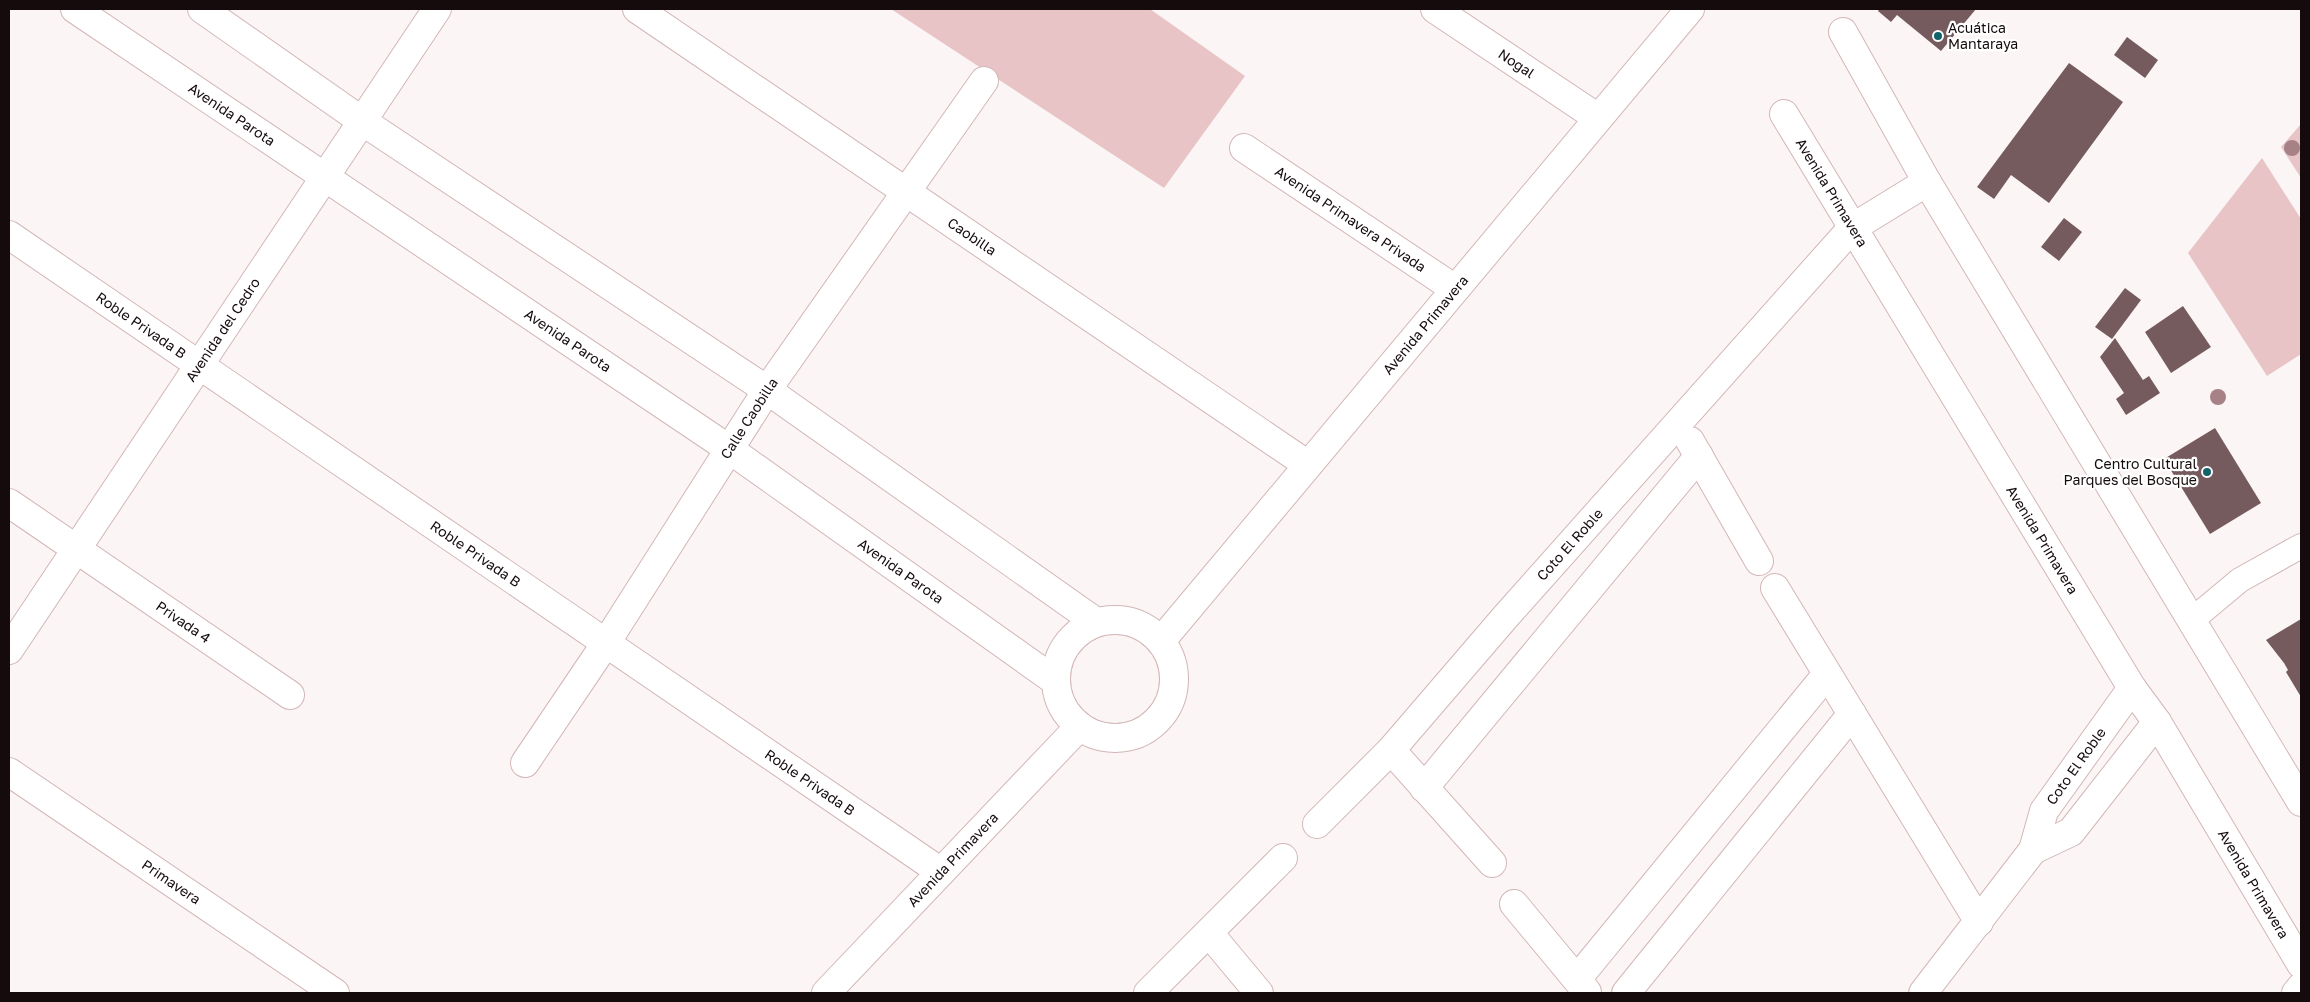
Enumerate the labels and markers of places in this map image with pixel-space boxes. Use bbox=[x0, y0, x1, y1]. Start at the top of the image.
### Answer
place label: Acuática Mantaraya bbox=[1948, 19, 2018, 52]
marker: Acuática Mantaraya bbox=[1932, 30, 1944, 42]
place label: Centro Cultural Parques del Bosque bbox=[2064, 455, 2197, 488]
marker: Centro Cultural Parques del Bosque bbox=[2201, 466, 2213, 478]

